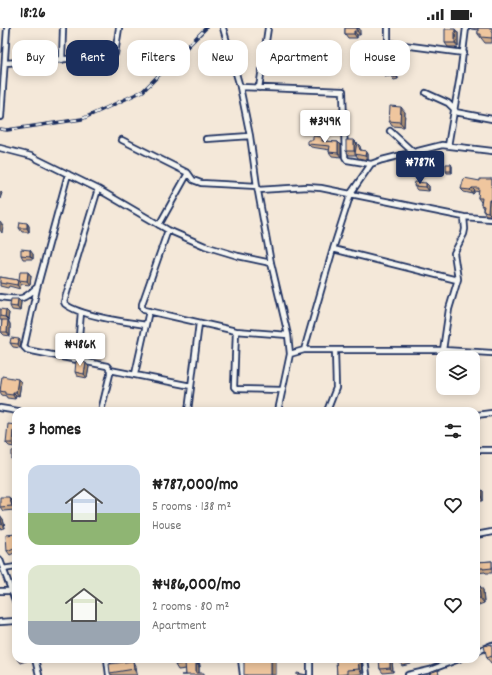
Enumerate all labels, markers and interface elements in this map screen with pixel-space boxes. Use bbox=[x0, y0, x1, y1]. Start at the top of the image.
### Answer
text: 18:26 bbox=[20, 3, 46, 25]
chip: Buy bbox=[12, 40, 58, 76]
chip: Rent bbox=[66, 40, 119, 76]
chip: Filters bbox=[127, 40, 190, 76]
chip: New bbox=[198, 40, 248, 76]
chip: Apartment bbox=[256, 40, 342, 76]
chip: House bbox=[350, 40, 410, 76]
pin: ₦349K bbox=[297, 110, 353, 144]
text: ₦349K bbox=[309, 113, 341, 132]
pin: ₦787K bbox=[392, 151, 448, 185]
text: ₦787K bbox=[405, 154, 435, 173]
pin: ₦486K bbox=[52, 333, 108, 367]
text: ₦486K bbox=[64, 336, 96, 355]
map controls bbox=[436, 351, 480, 395]
button: layers bbox=[436, 351, 480, 395]
text: 3 homes bbox=[28, 419, 81, 443]
icon: filters bbox=[442, 420, 464, 442]
text: ₦787,000/mo bbox=[152, 474, 238, 498]
icon: home bbox=[60, 481, 108, 529]
icon: heart bbox=[442, 494, 464, 516]
text: 5 rooms · 138 m² bbox=[152, 498, 231, 517]
text: House bbox=[152, 517, 181, 536]
text: ₦486,000/mo bbox=[152, 574, 241, 598]
icon: home bbox=[60, 581, 108, 629]
icon: heart bbox=[442, 594, 464, 616]
text: 2 rooms · 80 m² bbox=[152, 598, 229, 617]
text: Apartment bbox=[152, 617, 206, 636]

